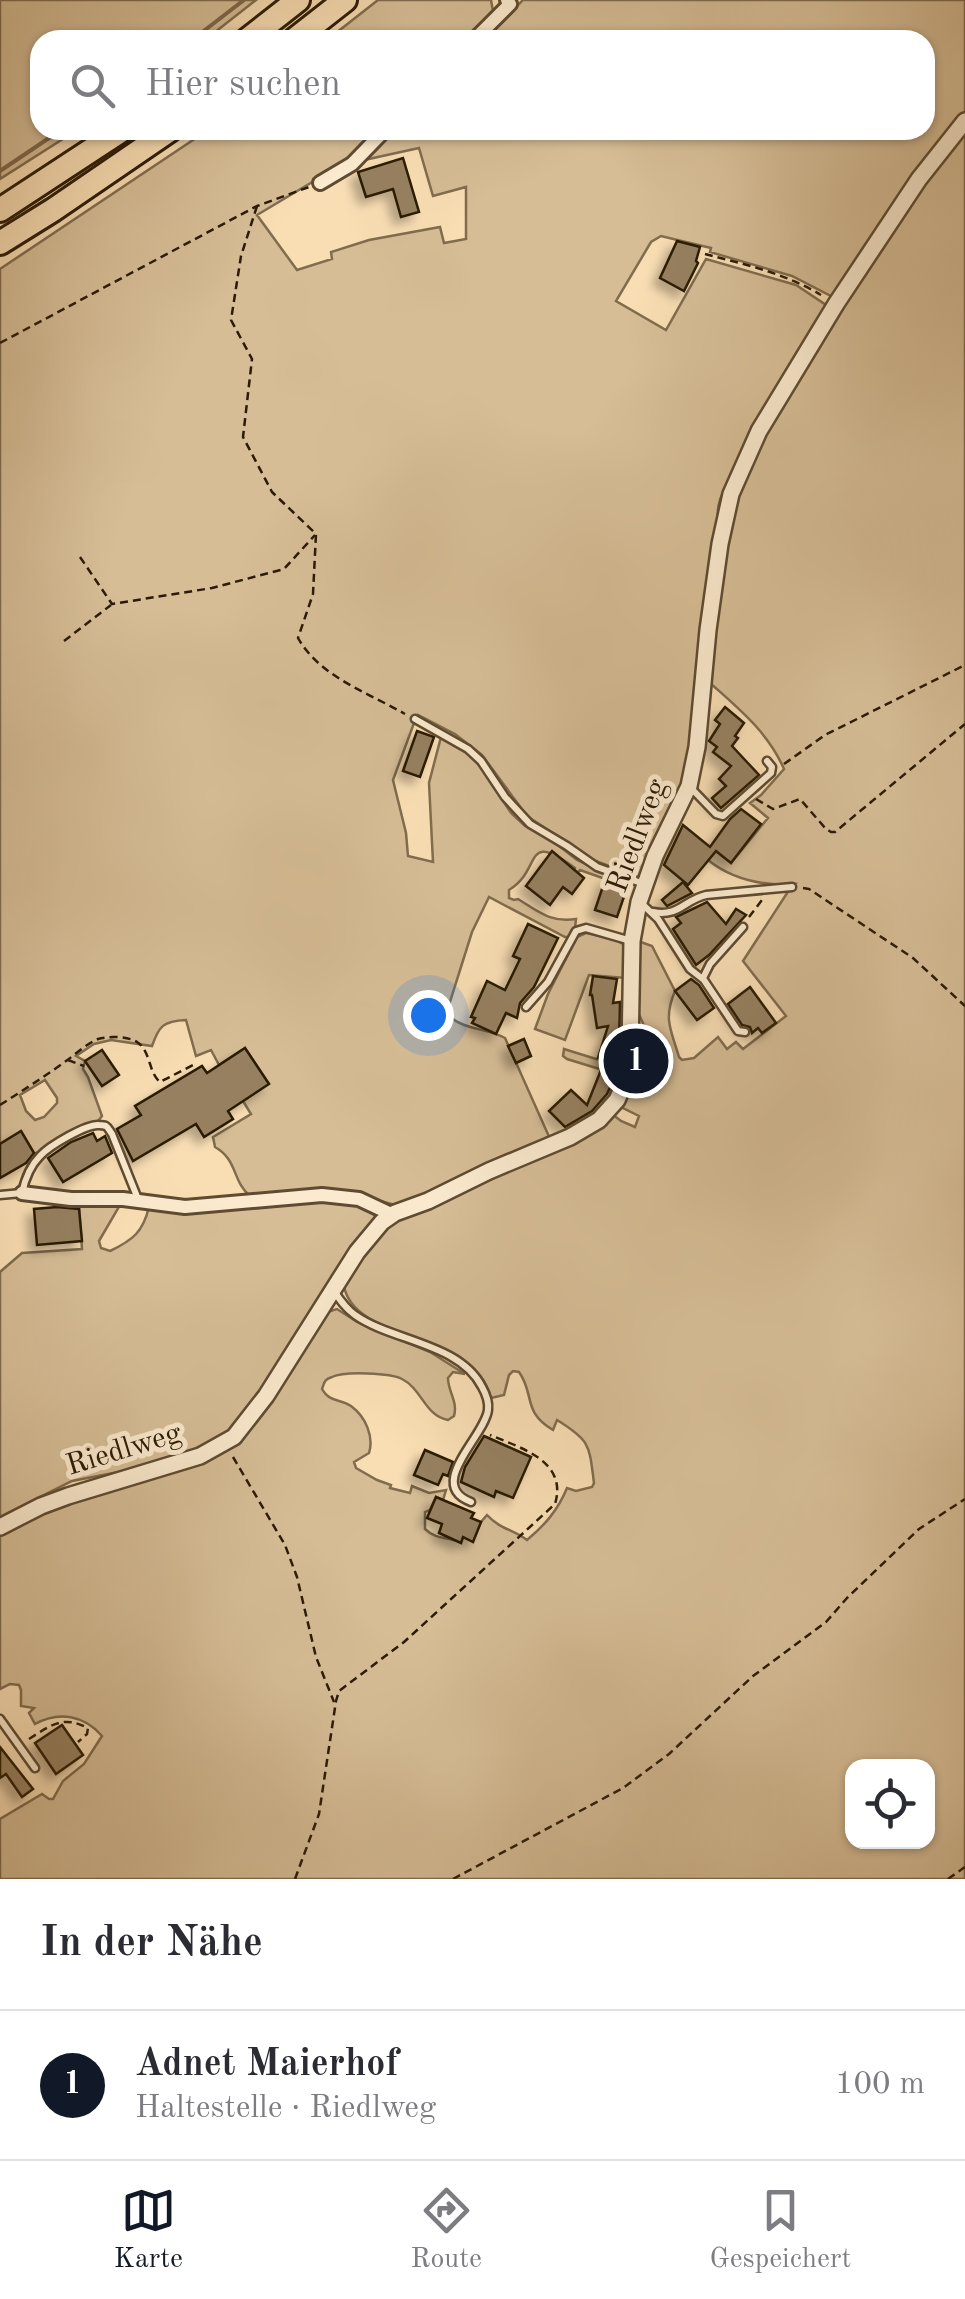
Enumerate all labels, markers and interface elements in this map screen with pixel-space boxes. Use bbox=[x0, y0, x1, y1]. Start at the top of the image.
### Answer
search box bbox=[30, 30, 935, 140]
icon: search bbox=[65, 58, 120, 113]
text: Hier suchen bbox=[145, 66, 341, 104]
street label: Riedlweg bbox=[603, 775, 673, 897]
your location bbox=[403, 990, 454, 1041]
pin: 1 bbox=[604, 1024, 668, 1098]
street label: Riedlweg bbox=[63, 1418, 185, 1482]
map controls bbox=[845, 1759, 935, 1849]
button: locate bbox=[845, 1759, 935, 1849]
text: In der Nähe bbox=[40, 1923, 263, 1965]
text: Adnet Maierhof bbox=[135, 2046, 399, 2084]
text: 1 bbox=[63, 2069, 82, 2101]
text: 100 m bbox=[835, 2069, 925, 2101]
text: Haltestelle · Riedlweg bbox=[135, 2093, 436, 2125]
tab: Karte bbox=[114, 2183, 183, 2278]
tab: Route bbox=[410, 2183, 482, 2278]
tab: Gespeichert bbox=[710, 2183, 851, 2278]

